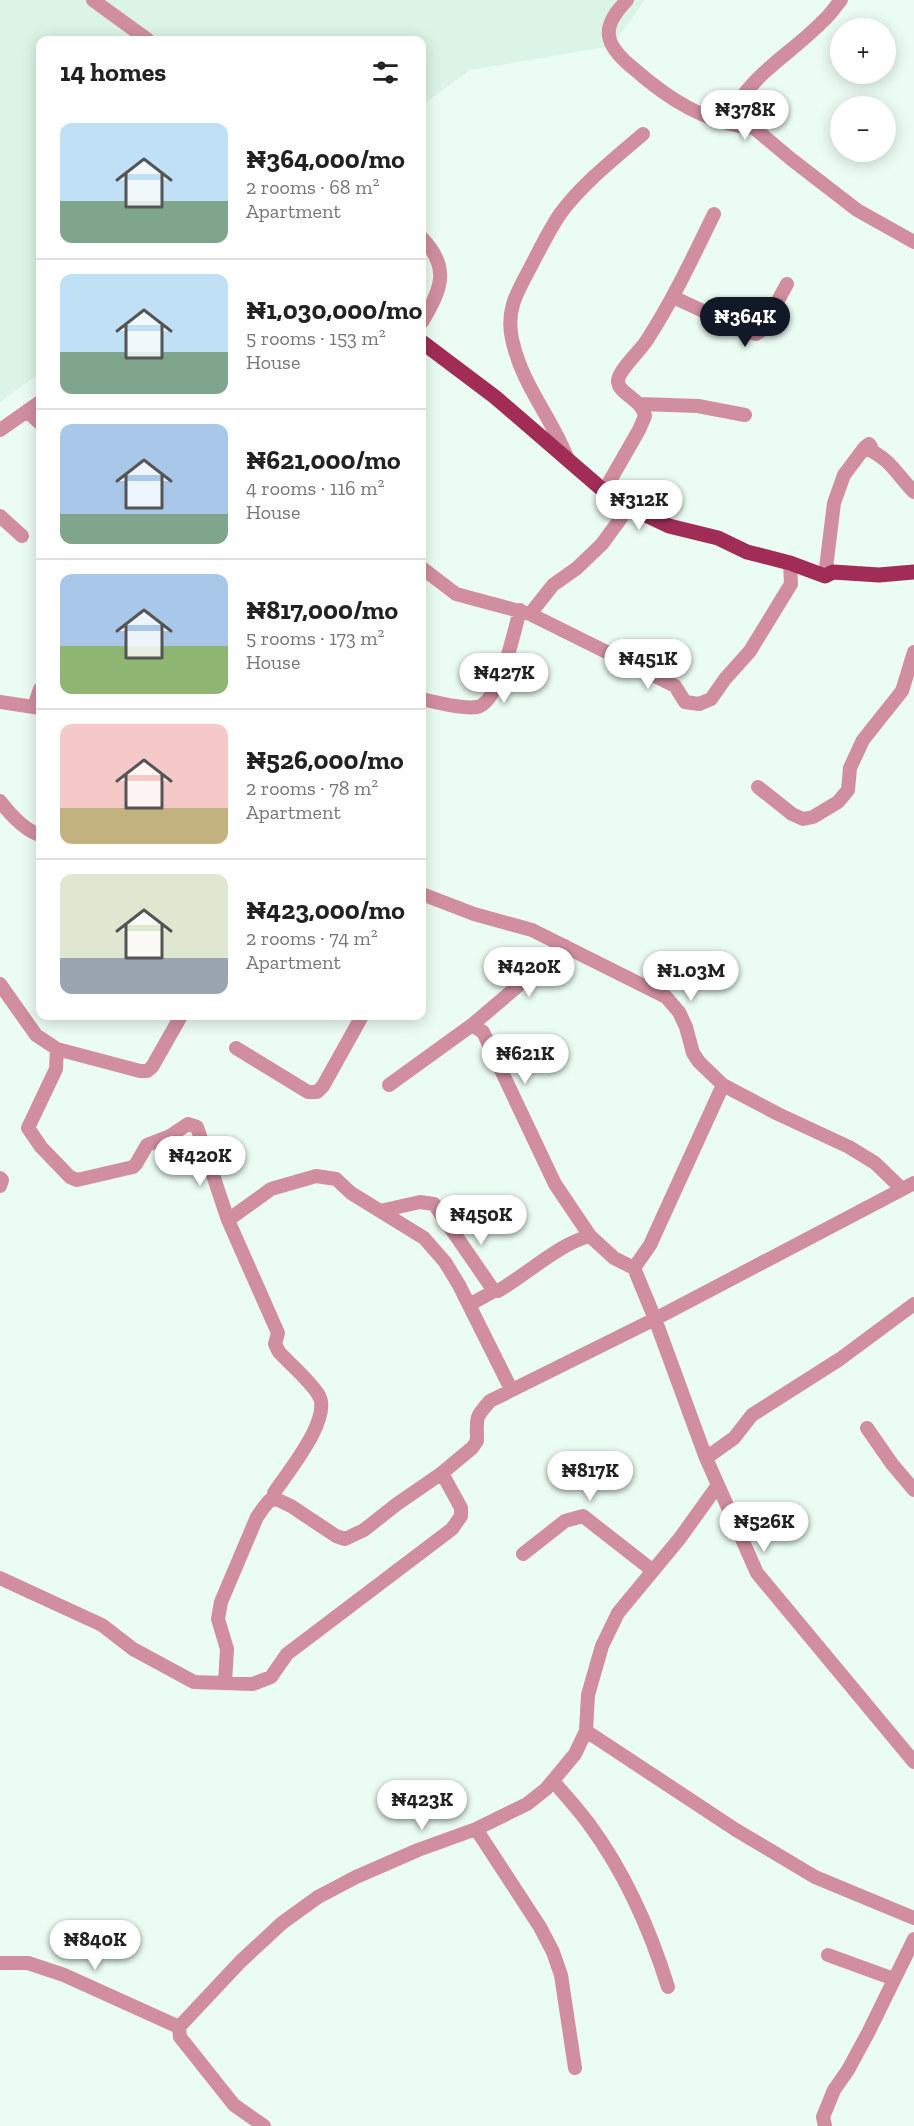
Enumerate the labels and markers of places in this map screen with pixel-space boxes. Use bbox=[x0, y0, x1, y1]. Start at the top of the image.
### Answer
pin: ₦378K bbox=[703, 90, 787, 141]
pin: ₦364K bbox=[703, 297, 787, 348]
pin: ₦312K bbox=[597, 480, 681, 531]
pin: ₦451K bbox=[606, 639, 690, 690]
pin: ₦427K bbox=[462, 653, 546, 704]
pin: ₦420K bbox=[487, 947, 571, 998]
pin: ₦1.03M bbox=[642, 951, 740, 1002]
pin: ₦621K bbox=[483, 1034, 567, 1085]
pin: ₦420K bbox=[158, 1136, 242, 1187]
pin: ₦450K bbox=[439, 1195, 523, 1246]
pin: ₦817K bbox=[548, 1451, 632, 1502]
pin: ₦526K bbox=[722, 1502, 806, 1553]
pin: ₦423K bbox=[380, 1780, 464, 1831]
pin: ₦840K bbox=[53, 1920, 137, 1971]

